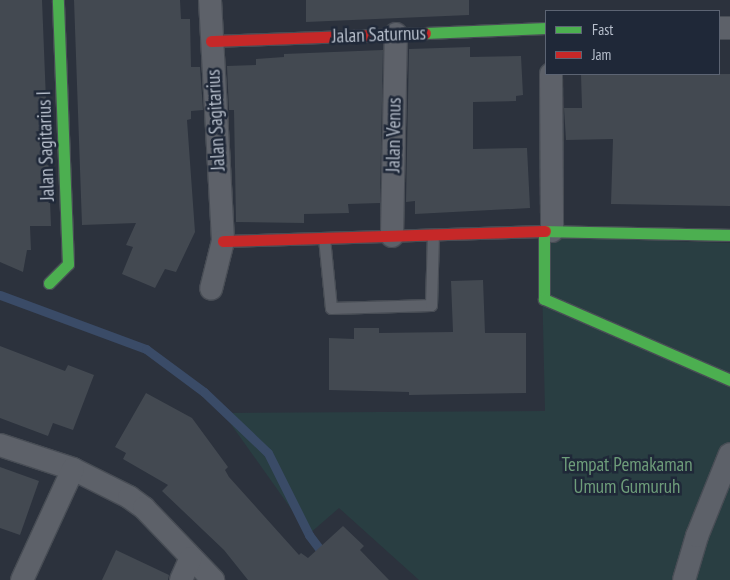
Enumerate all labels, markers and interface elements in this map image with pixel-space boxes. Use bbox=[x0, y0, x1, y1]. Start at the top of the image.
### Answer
legend bbox=[545, 10, 720, 75]
text: Fast bbox=[592, 20, 613, 39]
street label: Jalan Saturnus bbox=[332, 22, 426, 48]
text: Jam bbox=[592, 45, 611, 64]
street label: Jalan Sagitarius bbox=[202, 69, 230, 171]
street label: Jalan Sagitarius I bbox=[33, 91, 59, 201]
street label: Jalan Venus bbox=[382, 97, 406, 173]
park label: Tempat Pemakaman Umum Gumuruh bbox=[562, 454, 692, 498]

